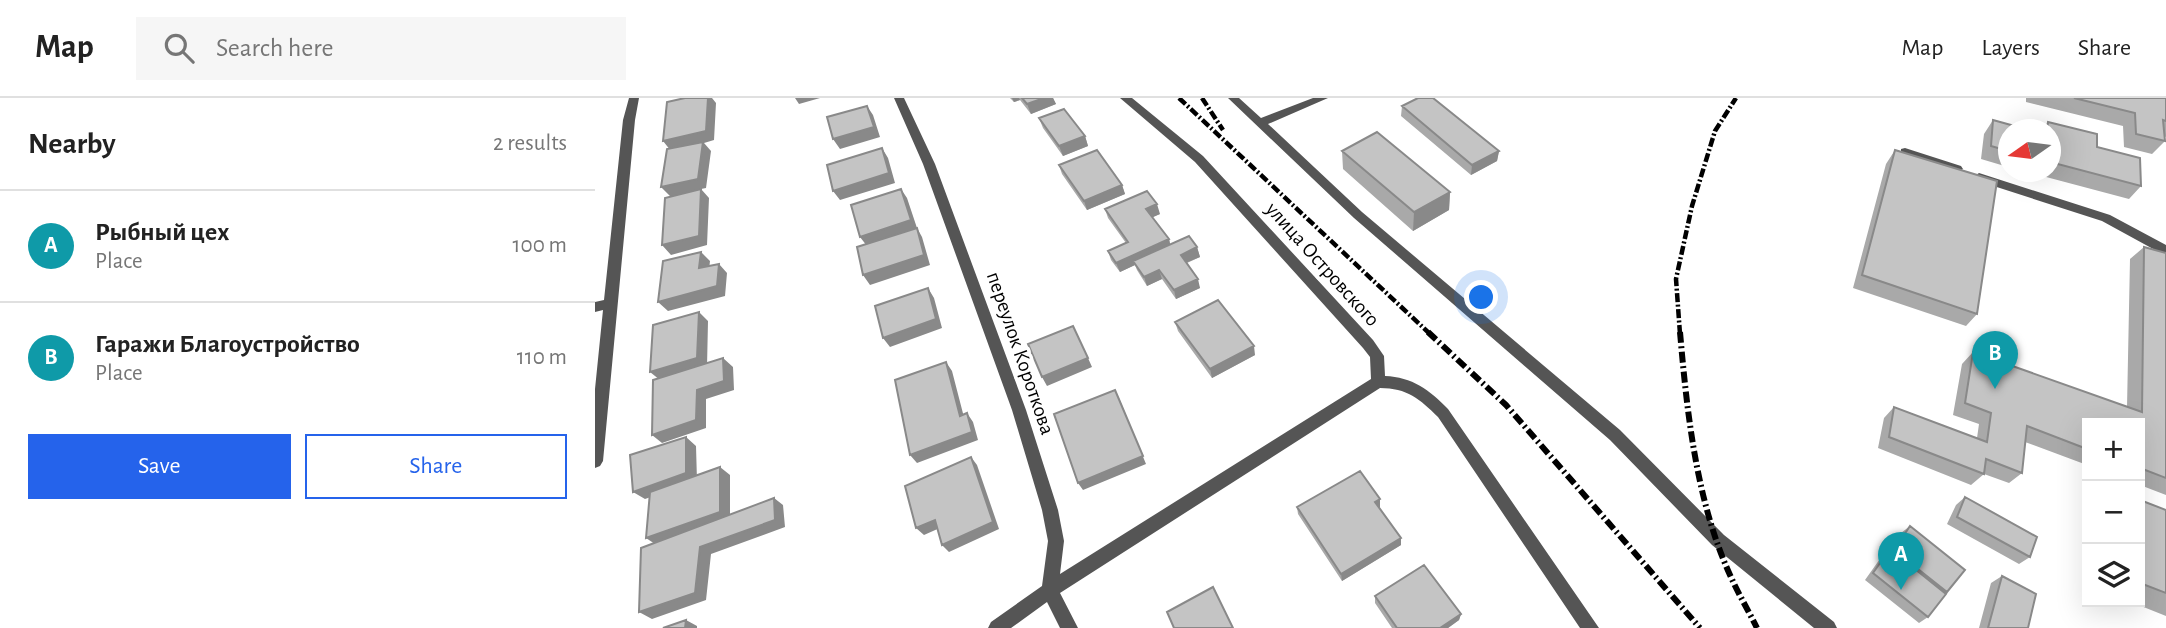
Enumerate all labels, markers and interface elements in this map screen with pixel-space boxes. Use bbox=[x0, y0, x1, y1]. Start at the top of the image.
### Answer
search box bbox=[136, 17, 626, 80]
icon: search bbox=[160, 29, 198, 67]
text: Map bbox=[35, 31, 94, 64]
text: Search here bbox=[216, 35, 334, 61]
text: Map bbox=[1901, 36, 1943, 60]
text: Layers bbox=[1981, 36, 2040, 60]
text: Share bbox=[2078, 36, 2131, 60]
north arrow bbox=[1998, 119, 2061, 182]
text: Nearby bbox=[28, 129, 116, 159]
text: 2 results bbox=[493, 132, 567, 155]
street label: улица Островского bbox=[1261, 198, 1383, 330]
text: Рыбный цех bbox=[95, 219, 229, 245]
text: A bbox=[44, 234, 58, 257]
text: 100 m bbox=[513, 234, 567, 257]
text: Place bbox=[95, 250, 143, 273]
street label: переулок Короткова bbox=[983, 269, 1058, 438]
your location bbox=[1464, 280, 1498, 314]
text: Гаражи Благоустройство bbox=[95, 331, 360, 357]
pin: B bbox=[1972, 331, 2018, 389]
text: B bbox=[44, 346, 58, 369]
text: 110 m bbox=[517, 346, 567, 369]
text: Place bbox=[95, 362, 143, 385]
map controls bbox=[2082, 418, 2145, 607]
button: + bbox=[2082, 418, 2145, 481]
button: Save bbox=[28, 434, 291, 499]
button: Share bbox=[305, 434, 567, 499]
button: − bbox=[2082, 481, 2145, 544]
pin: A bbox=[1878, 532, 1924, 590]
button: layers bbox=[2082, 544, 2145, 607]

